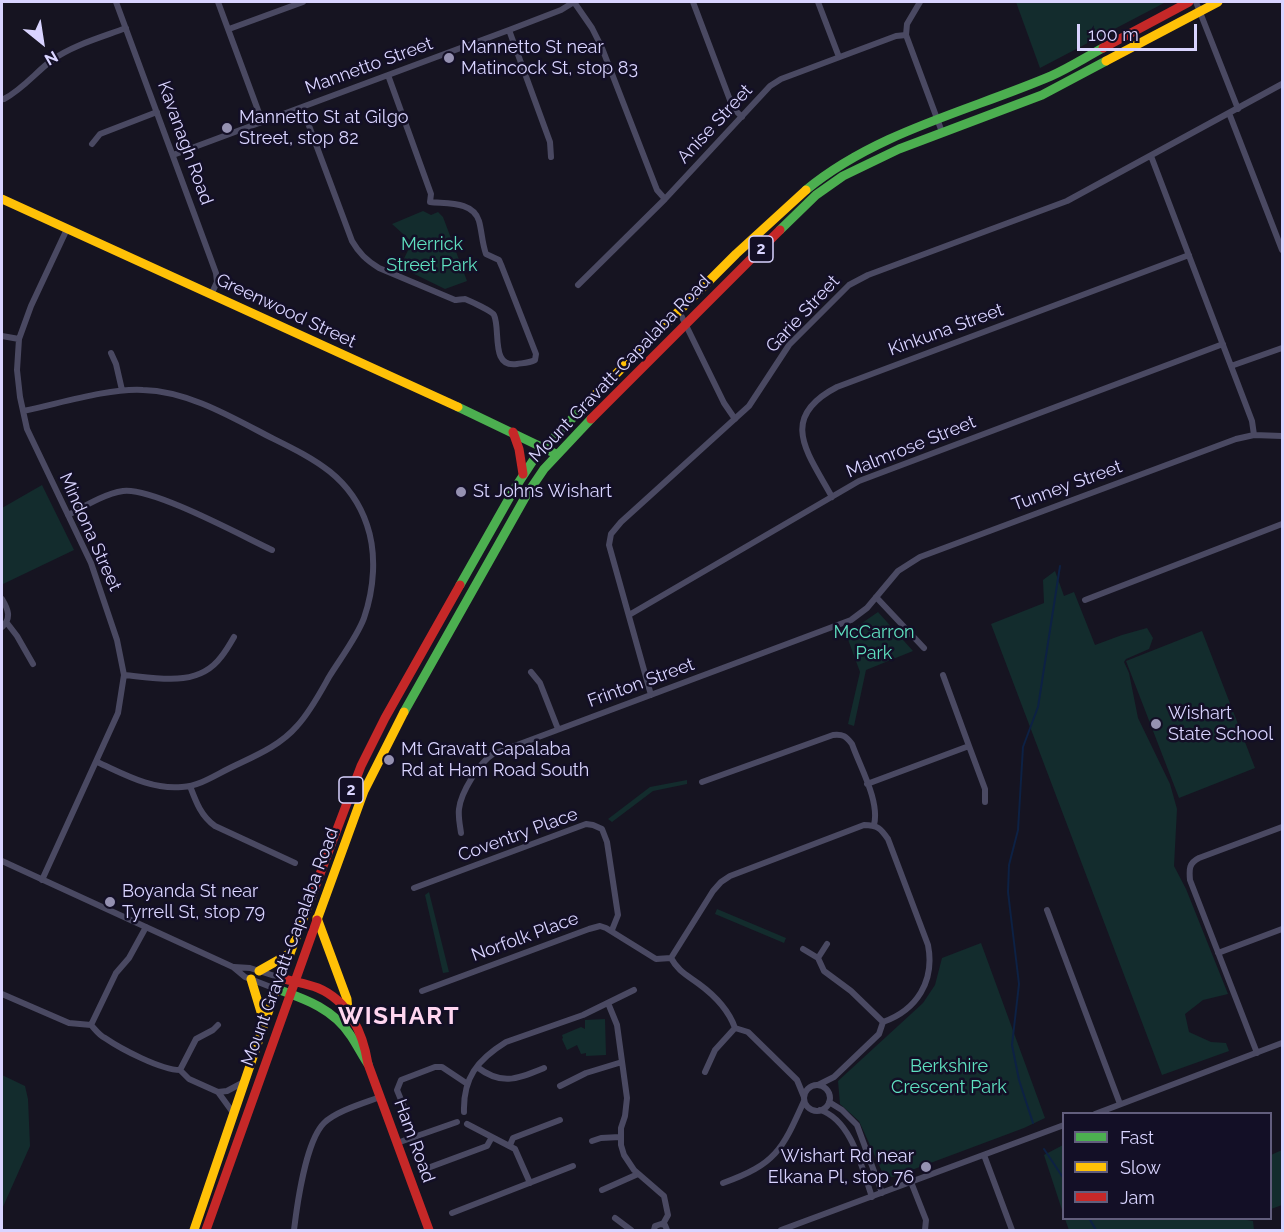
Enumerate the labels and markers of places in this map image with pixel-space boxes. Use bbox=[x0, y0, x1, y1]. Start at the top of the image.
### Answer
place label: Mannetto St near Matincock St, stop 83 bbox=[461, 37, 638, 80]
marker: Mannetto St near Matincock St, stop 83 bbox=[442, 51, 456, 65]
place label: Mannetto St at Gilgo Street, stop 82 bbox=[239, 107, 408, 150]
marker: Mannetto St at Gilgo Street, stop 82 bbox=[220, 121, 234, 135]
place label: St Johns Wishart bbox=[473, 481, 612, 503]
marker: St Johns Wishart bbox=[454, 485, 468, 499]
place label: Wishart State School bbox=[1168, 703, 1273, 746]
marker: Wishart State School bbox=[1149, 717, 1163, 731]
place label: Mt Gravatt Capalaba Rd at Ham Road South bbox=[401, 739, 589, 782]
marker: Mt Gravatt Capalaba Rd at Ham Road South bbox=[382, 753, 396, 767]
place label: Boyanda St near Tyrrell St, stop 79 bbox=[122, 881, 265, 924]
marker: Boyanda St near Tyrrell St, stop 79 bbox=[103, 895, 117, 909]
place label: Wishart Rd near Elkana Pl, stop 76 bbox=[768, 1146, 914, 1188]
marker: Wishart Rd near Elkana Pl, stop 76 bbox=[919, 1160, 933, 1174]

